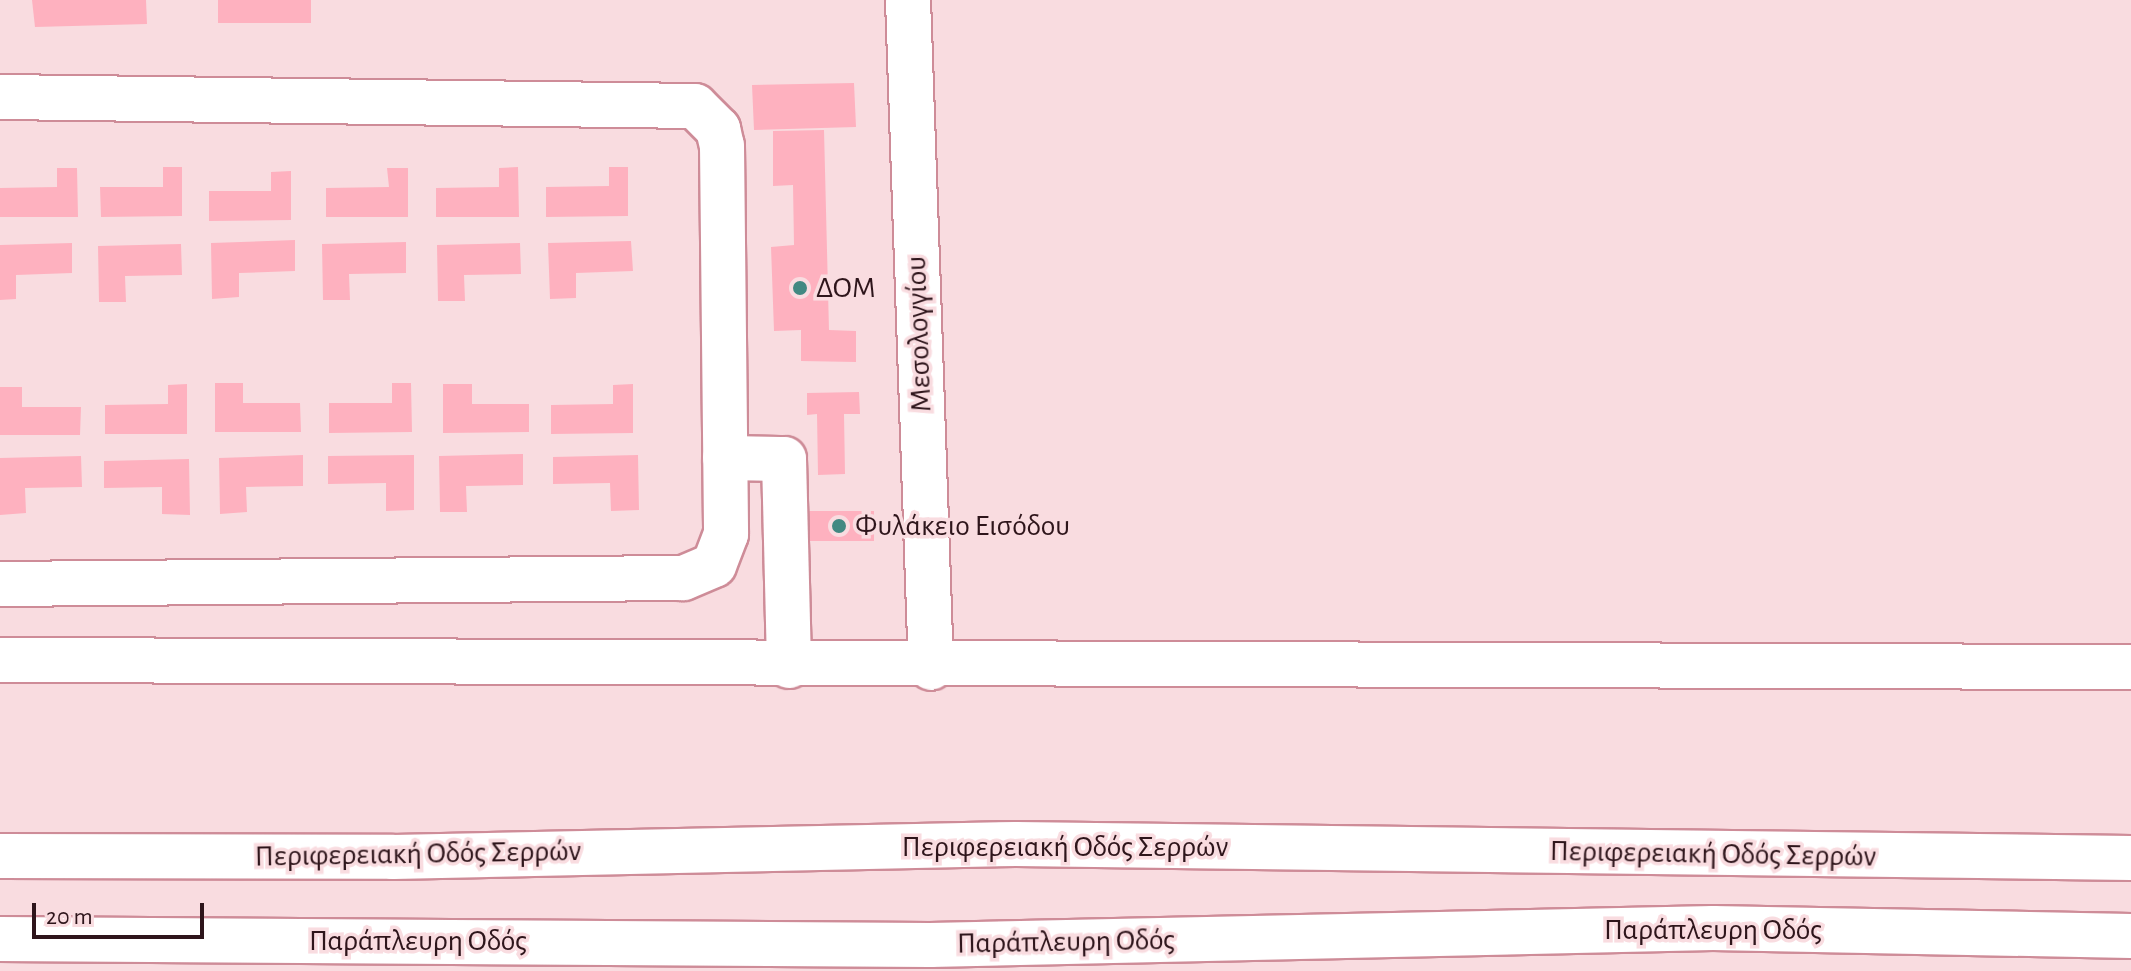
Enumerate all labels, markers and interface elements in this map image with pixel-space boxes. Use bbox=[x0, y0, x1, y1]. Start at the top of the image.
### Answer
street label: Μεσολογγίου bbox=[898, 255, 940, 413]
place label: ΔΟΜ bbox=[816, 270, 876, 306]
marker: ΔΟΜ bbox=[791, 279, 809, 297]
place label: Φυλάκειο Εισόδου bbox=[855, 508, 1070, 544]
marker: Φυλάκειο Εισόδου bbox=[830, 517, 848, 535]
street label: Περιφερειακή Οδός Σερρών bbox=[902, 829, 1228, 865]
street label: Περιφερειακή Οδός Σερρών bbox=[255, 833, 581, 875]
street label: Περιφερειακή Οδός Σερρών bbox=[1550, 833, 1876, 875]
scale bar bbox=[36, 887, 208, 937]
text: 20 m bbox=[46, 905, 93, 929]
street label: Παράπλευρη Οδός bbox=[1604, 912, 1822, 948]
street label: Παράπλευρη Οδός bbox=[957, 922, 1175, 962]
street label: Παράπλευρη Οδός bbox=[309, 923, 527, 959]

